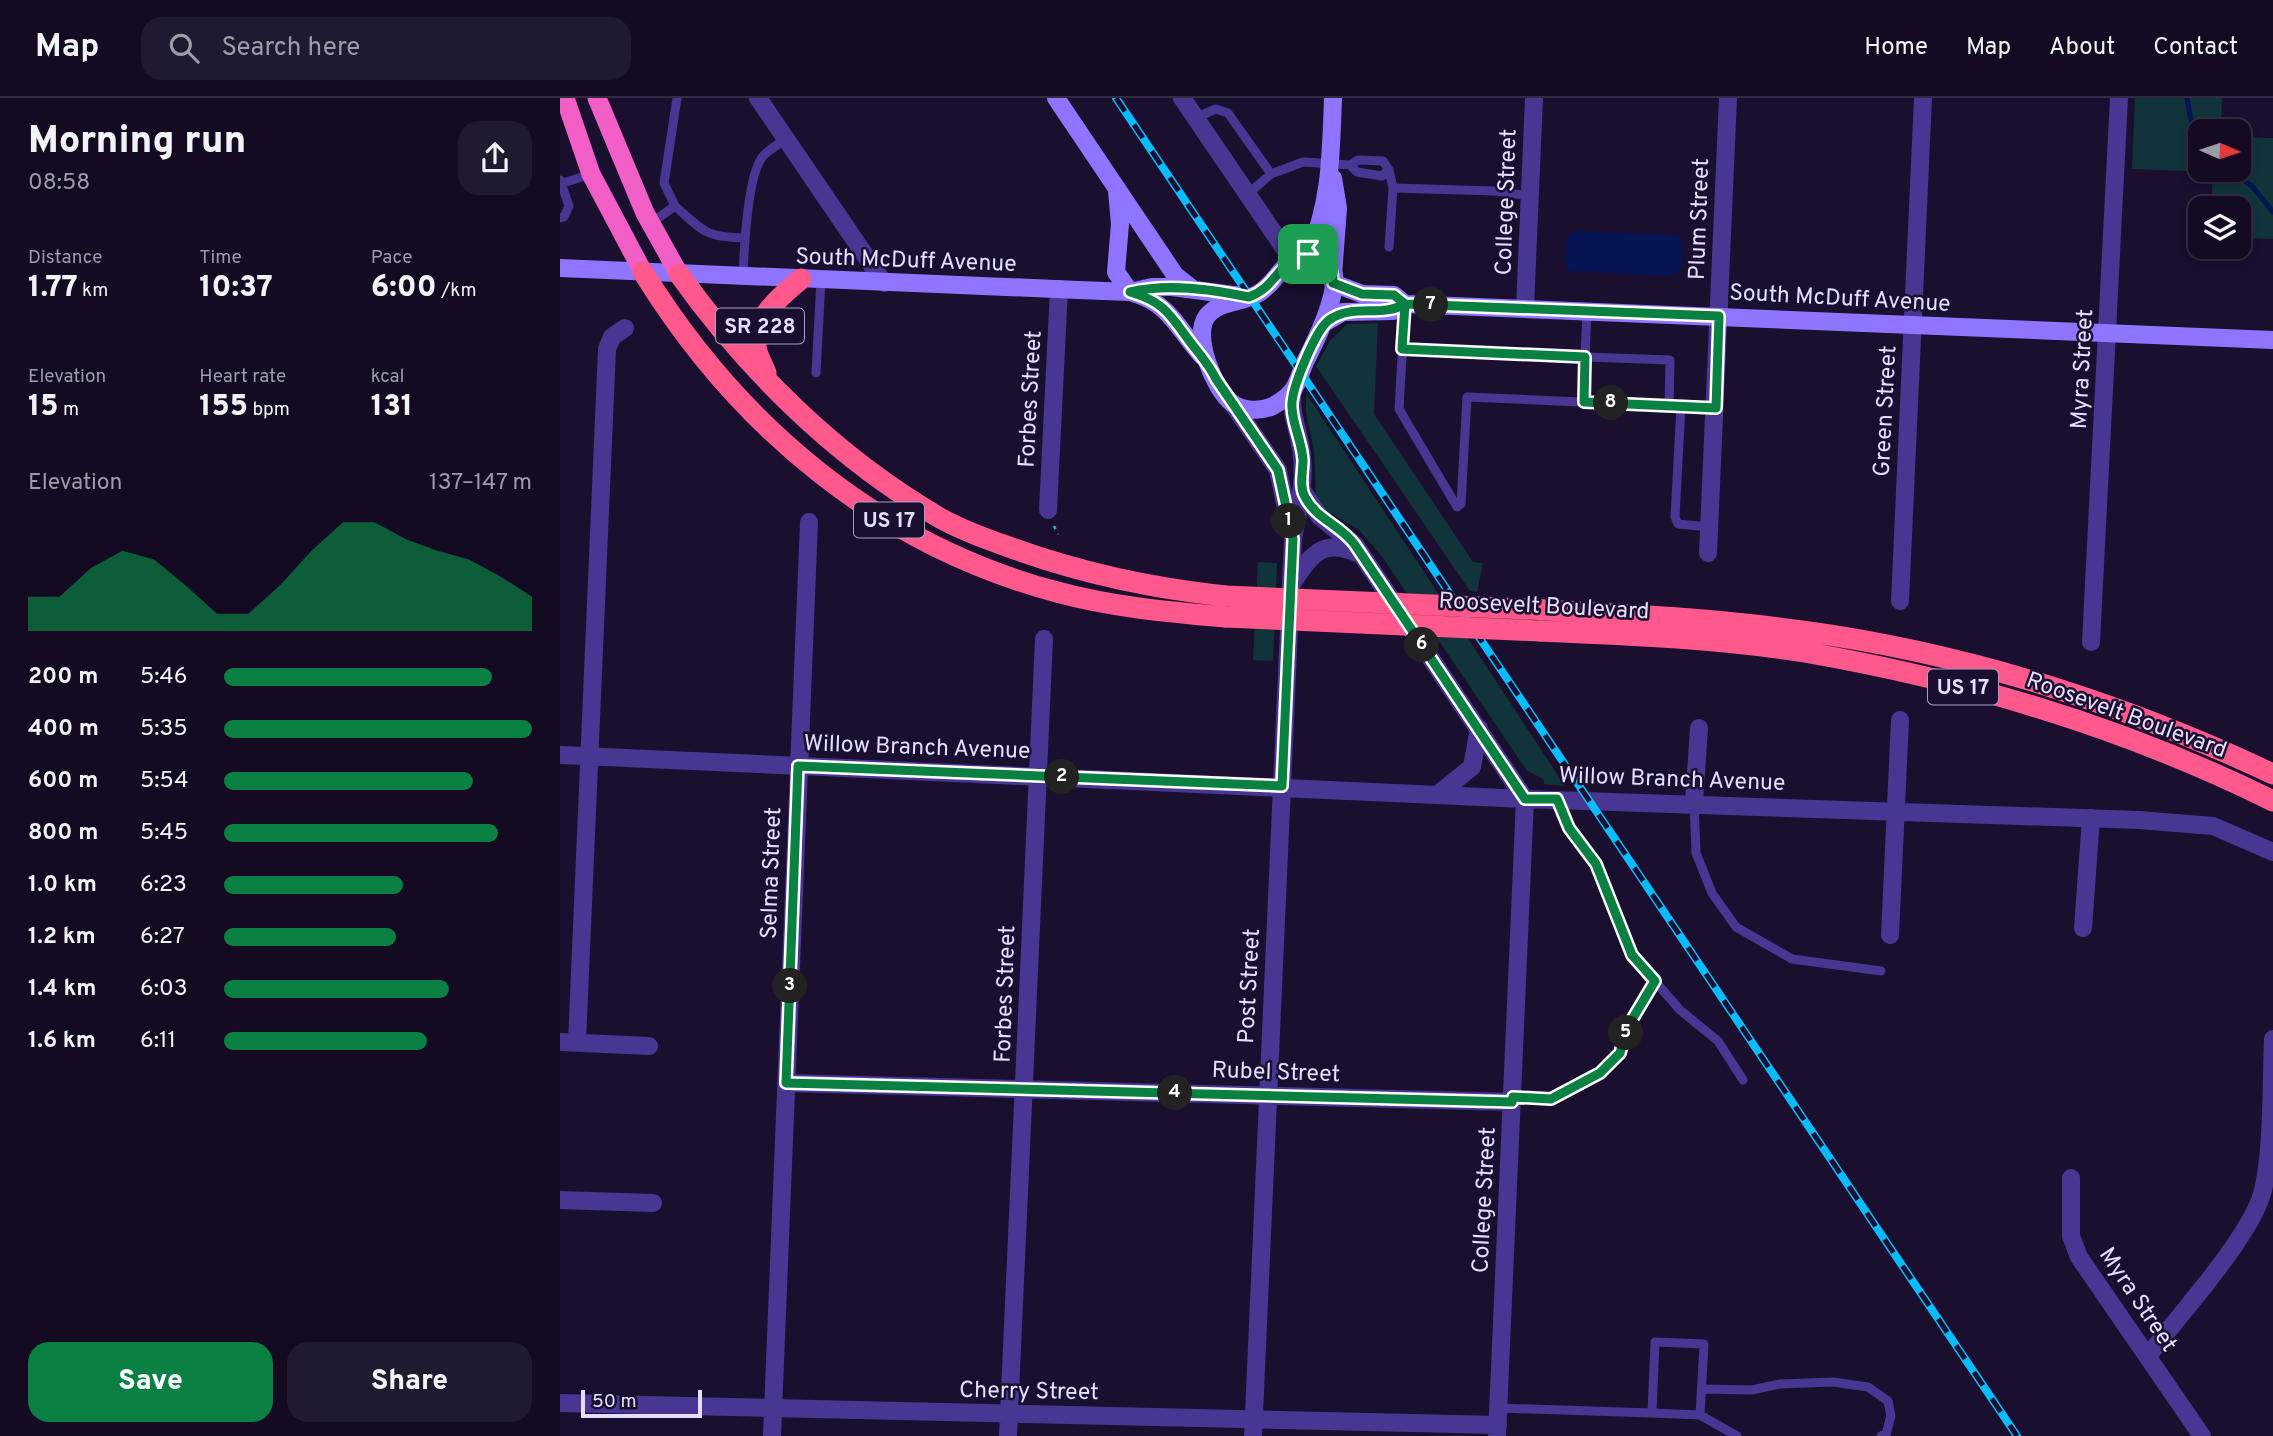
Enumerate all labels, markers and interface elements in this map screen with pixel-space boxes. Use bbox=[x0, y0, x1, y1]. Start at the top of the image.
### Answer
search box bbox=[141, 17, 631, 80]
text: Map bbox=[35, 27, 99, 69]
icon: search bbox=[165, 29, 203, 67]
text: Search here bbox=[221, 32, 360, 65]
text: Home bbox=[1864, 33, 1928, 63]
text: Map bbox=[1966, 33, 2011, 63]
text: About bbox=[2049, 33, 2115, 63]
text: Contact bbox=[2153, 33, 2238, 63]
text: Morning run bbox=[28, 118, 246, 167]
north arrow bbox=[2188, 119, 2250, 182]
map controls bbox=[2188, 119, 2251, 259]
button: share bbox=[458, 121, 532, 195]
street label: College Street bbox=[1490, 128, 1525, 276]
street label: Plum Street bbox=[1684, 158, 1717, 280]
text: 08:58 bbox=[28, 169, 90, 198]
button: layers bbox=[2188, 196, 2251, 259]
pin bbox=[1278, 224, 1338, 284]
icon: arrive bbox=[1289, 235, 1327, 273]
street label: South McDuff Avenue bbox=[795, 243, 1017, 280]
text: Distance bbox=[28, 246, 103, 270]
text: Time bbox=[199, 246, 242, 270]
text: Pace bbox=[371, 246, 412, 270]
text: 1.77 bbox=[28, 270, 78, 307]
text: 10:37 bbox=[199, 270, 273, 307]
text: 6:00 bbox=[371, 270, 437, 307]
text: km bbox=[78, 279, 108, 303]
text: /km bbox=[437, 279, 477, 303]
street label: South McDuff Avenue bbox=[1729, 279, 1951, 320]
pin: 7 bbox=[1414, 288, 1448, 322]
text: 7 bbox=[1425, 292, 1436, 316]
road number: SR 228 bbox=[716, 308, 804, 344]
street label: Myra Street bbox=[2066, 308, 2101, 430]
street label: Forbes Street bbox=[1013, 330, 1050, 469]
street label: Green Street bbox=[1869, 345, 1904, 477]
text: Elevation bbox=[28, 365, 106, 389]
text: Heart rate bbox=[199, 365, 286, 389]
text: kcal bbox=[371, 365, 404, 389]
pin: 8 bbox=[1594, 386, 1628, 420]
text: 15 bbox=[28, 389, 59, 426]
text: 155 bbox=[199, 389, 248, 426]
text: 131 bbox=[371, 389, 413, 426]
text: 8 bbox=[1605, 390, 1616, 414]
text: m bbox=[59, 398, 79, 422]
text: bpm bbox=[248, 398, 290, 422]
text: Elevation bbox=[28, 469, 123, 498]
text: 137–147 m bbox=[429, 469, 532, 498]
road number: US 17 bbox=[854, 502, 924, 538]
pin: 1 bbox=[1272, 504, 1306, 538]
text: 1 bbox=[1285, 508, 1292, 532]
street label: Roosevelt Boulevard bbox=[1438, 587, 1650, 628]
pin: 6 bbox=[1404, 628, 1440, 662]
text: 6 bbox=[1416, 632, 1427, 656]
text: 200 m bbox=[28, 663, 98, 692]
text: 5:46 bbox=[140, 663, 187, 692]
street label: Roosevelt Boulevard bbox=[2022, 667, 2230, 766]
road number: US 17 bbox=[1928, 670, 1998, 704]
text: 400 m bbox=[28, 715, 99, 744]
text: 5:35 bbox=[140, 715, 188, 744]
street label: Willow Branch Avenue bbox=[803, 730, 1031, 767]
pin: 2 bbox=[1044, 760, 1080, 794]
street label: Willow Branch Avenue bbox=[1558, 762, 1786, 799]
text: 2 bbox=[1056, 764, 1067, 788]
text: 600 m bbox=[28, 767, 98, 796]
text: 5:54 bbox=[140, 767, 188, 796]
street label: Selma Street bbox=[756, 807, 789, 940]
text: 800 m bbox=[28, 819, 98, 848]
text: 5:45 bbox=[140, 819, 188, 848]
text: 1.0 km bbox=[28, 871, 97, 900]
text: 6:23 bbox=[140, 871, 187, 900]
text: 1.2 km bbox=[28, 923, 96, 952]
text: 6:27 bbox=[140, 923, 185, 952]
street label: Forbes Street bbox=[990, 925, 1023, 1063]
street label: Post Street bbox=[1233, 928, 1268, 1044]
pin: 3 bbox=[772, 968, 807, 1004]
text: 3 bbox=[784, 973, 795, 997]
text: 1.4 km bbox=[28, 975, 96, 1004]
text: 6:03 bbox=[140, 975, 188, 1004]
pin: 5 bbox=[1608, 1016, 1644, 1051]
text: 5 bbox=[1620, 1020, 1631, 1044]
text: 1.6 km bbox=[28, 1027, 96, 1056]
text: 6:11 bbox=[140, 1027, 176, 1056]
street label: Rubel Street bbox=[1211, 1057, 1341, 1090]
pin: 4 bbox=[1158, 1076, 1192, 1110]
text: 4 bbox=[1168, 1080, 1181, 1104]
street label: College Street bbox=[1467, 1126, 1504, 1274]
street label: Myra Street bbox=[2091, 1242, 2183, 1358]
button: Save bbox=[28, 1342, 273, 1422]
button: Share bbox=[287, 1342, 532, 1422]
street label: Cherry Street bbox=[959, 1377, 1099, 1408]
scale bar bbox=[581, 1387, 702, 1419]
text: 50 m bbox=[592, 1390, 637, 1414]

